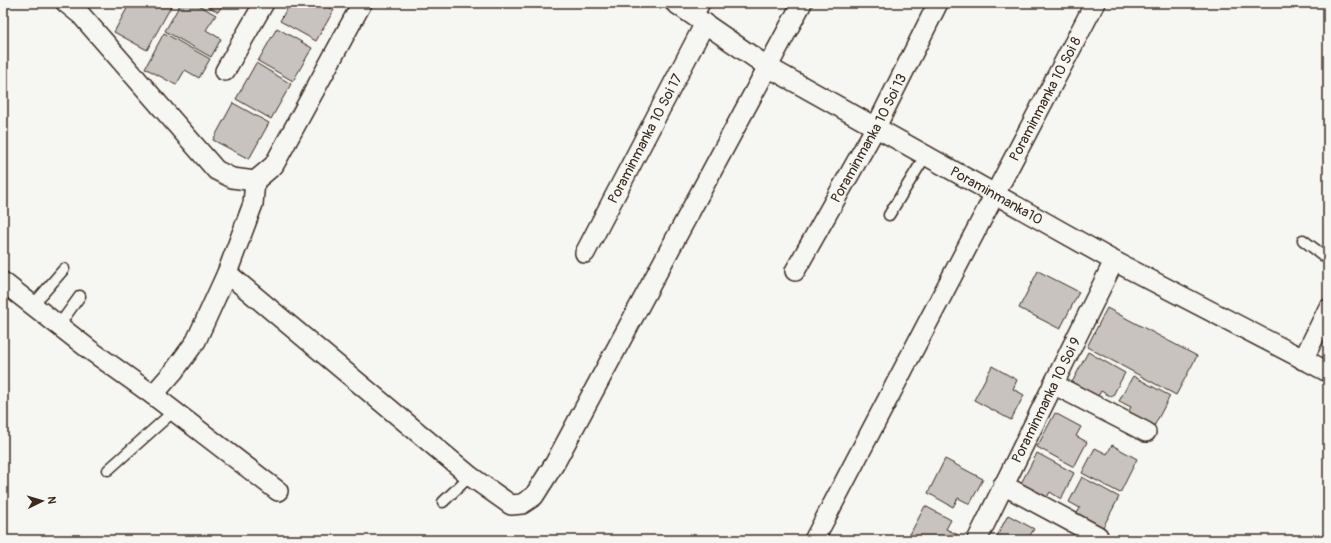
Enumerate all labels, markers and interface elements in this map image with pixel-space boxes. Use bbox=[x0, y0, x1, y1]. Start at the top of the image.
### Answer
street label: Poraminmanka 10 Soi 8 bbox=[1005, 34, 1084, 164]
street label: Poraminmanka 10 Soi 13 bbox=[827, 70, 910, 205]
street label: Poraminmanka 10 Soi 17 bbox=[604, 71, 686, 206]
street label: Poraminmanka10 bbox=[947, 162, 1046, 228]
street label: Poraminmanka 10 Soi 9 bbox=[1008, 334, 1084, 466]
north arrow bbox=[22, 481, 62, 521]
text: N bbox=[45, 496, 58, 505]

